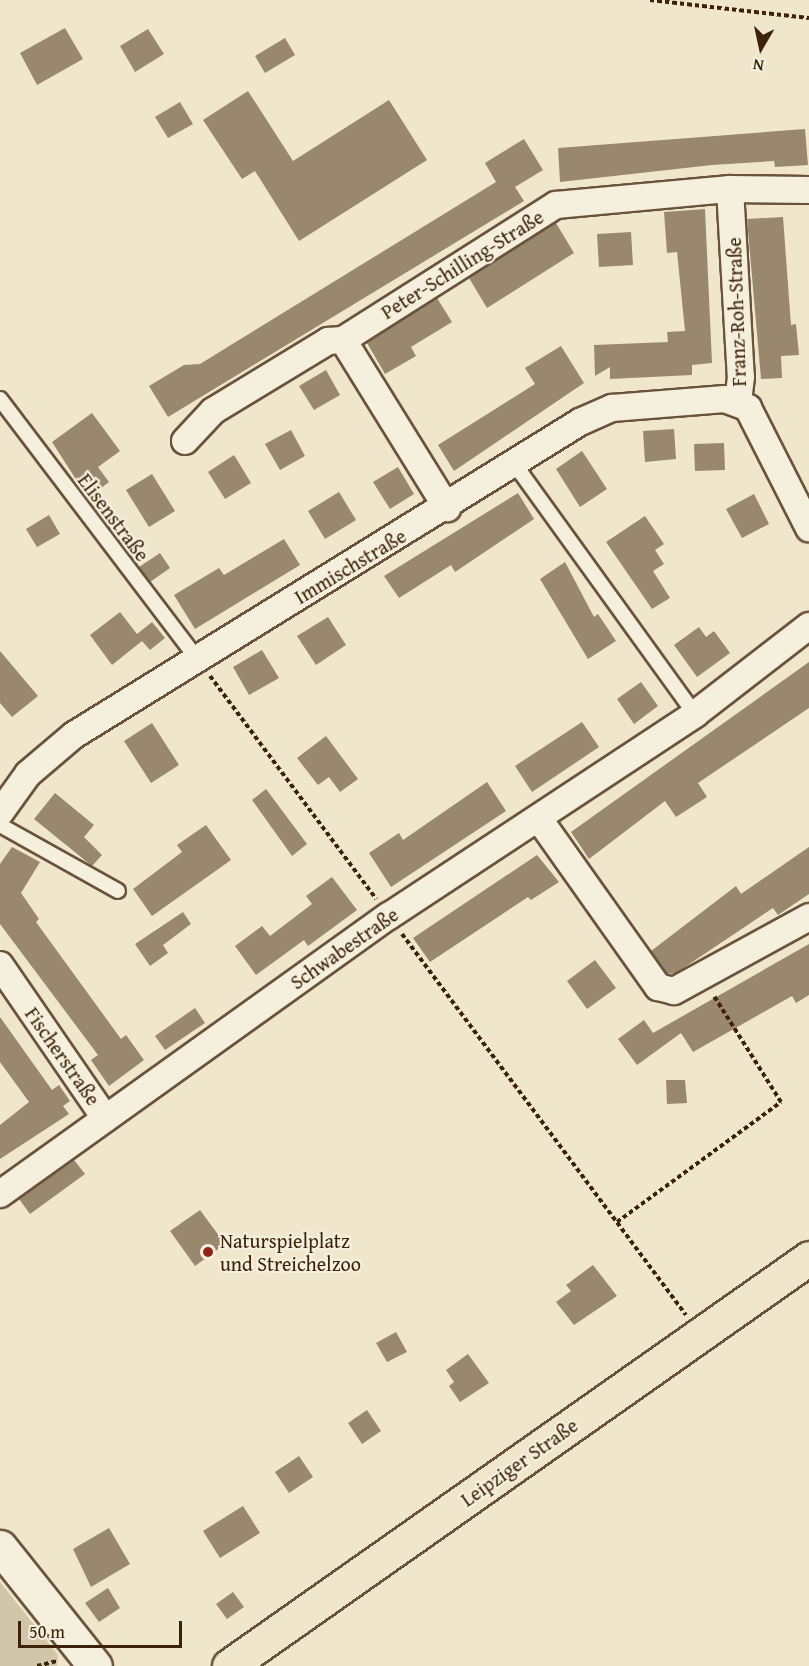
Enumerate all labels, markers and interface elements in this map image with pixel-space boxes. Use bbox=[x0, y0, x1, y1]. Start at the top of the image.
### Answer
north arrow bbox=[731, 18, 791, 78]
text: N bbox=[751, 53, 765, 78]
street label: Peter-Schilling-Straße bbox=[376, 204, 548, 324]
street label: Franz-Roh-Straße bbox=[721, 237, 751, 387]
street label: Elisenstraße bbox=[73, 468, 155, 566]
street label: Immischstraße bbox=[290, 523, 410, 609]
street label: Schwabestraße bbox=[285, 902, 403, 994]
street label: Fischerstraße bbox=[20, 1002, 106, 1110]
place label: Naturspielplatz und Streichelzoo bbox=[220, 1228, 361, 1275]
marker: Naturspielplatz und Streichelzoo bbox=[201, 1245, 215, 1259]
street label: Leipziger Straße bbox=[456, 1413, 582, 1511]
scale bar bbox=[21, 1609, 184, 1647]
text: 50 m bbox=[29, 1618, 65, 1645]

